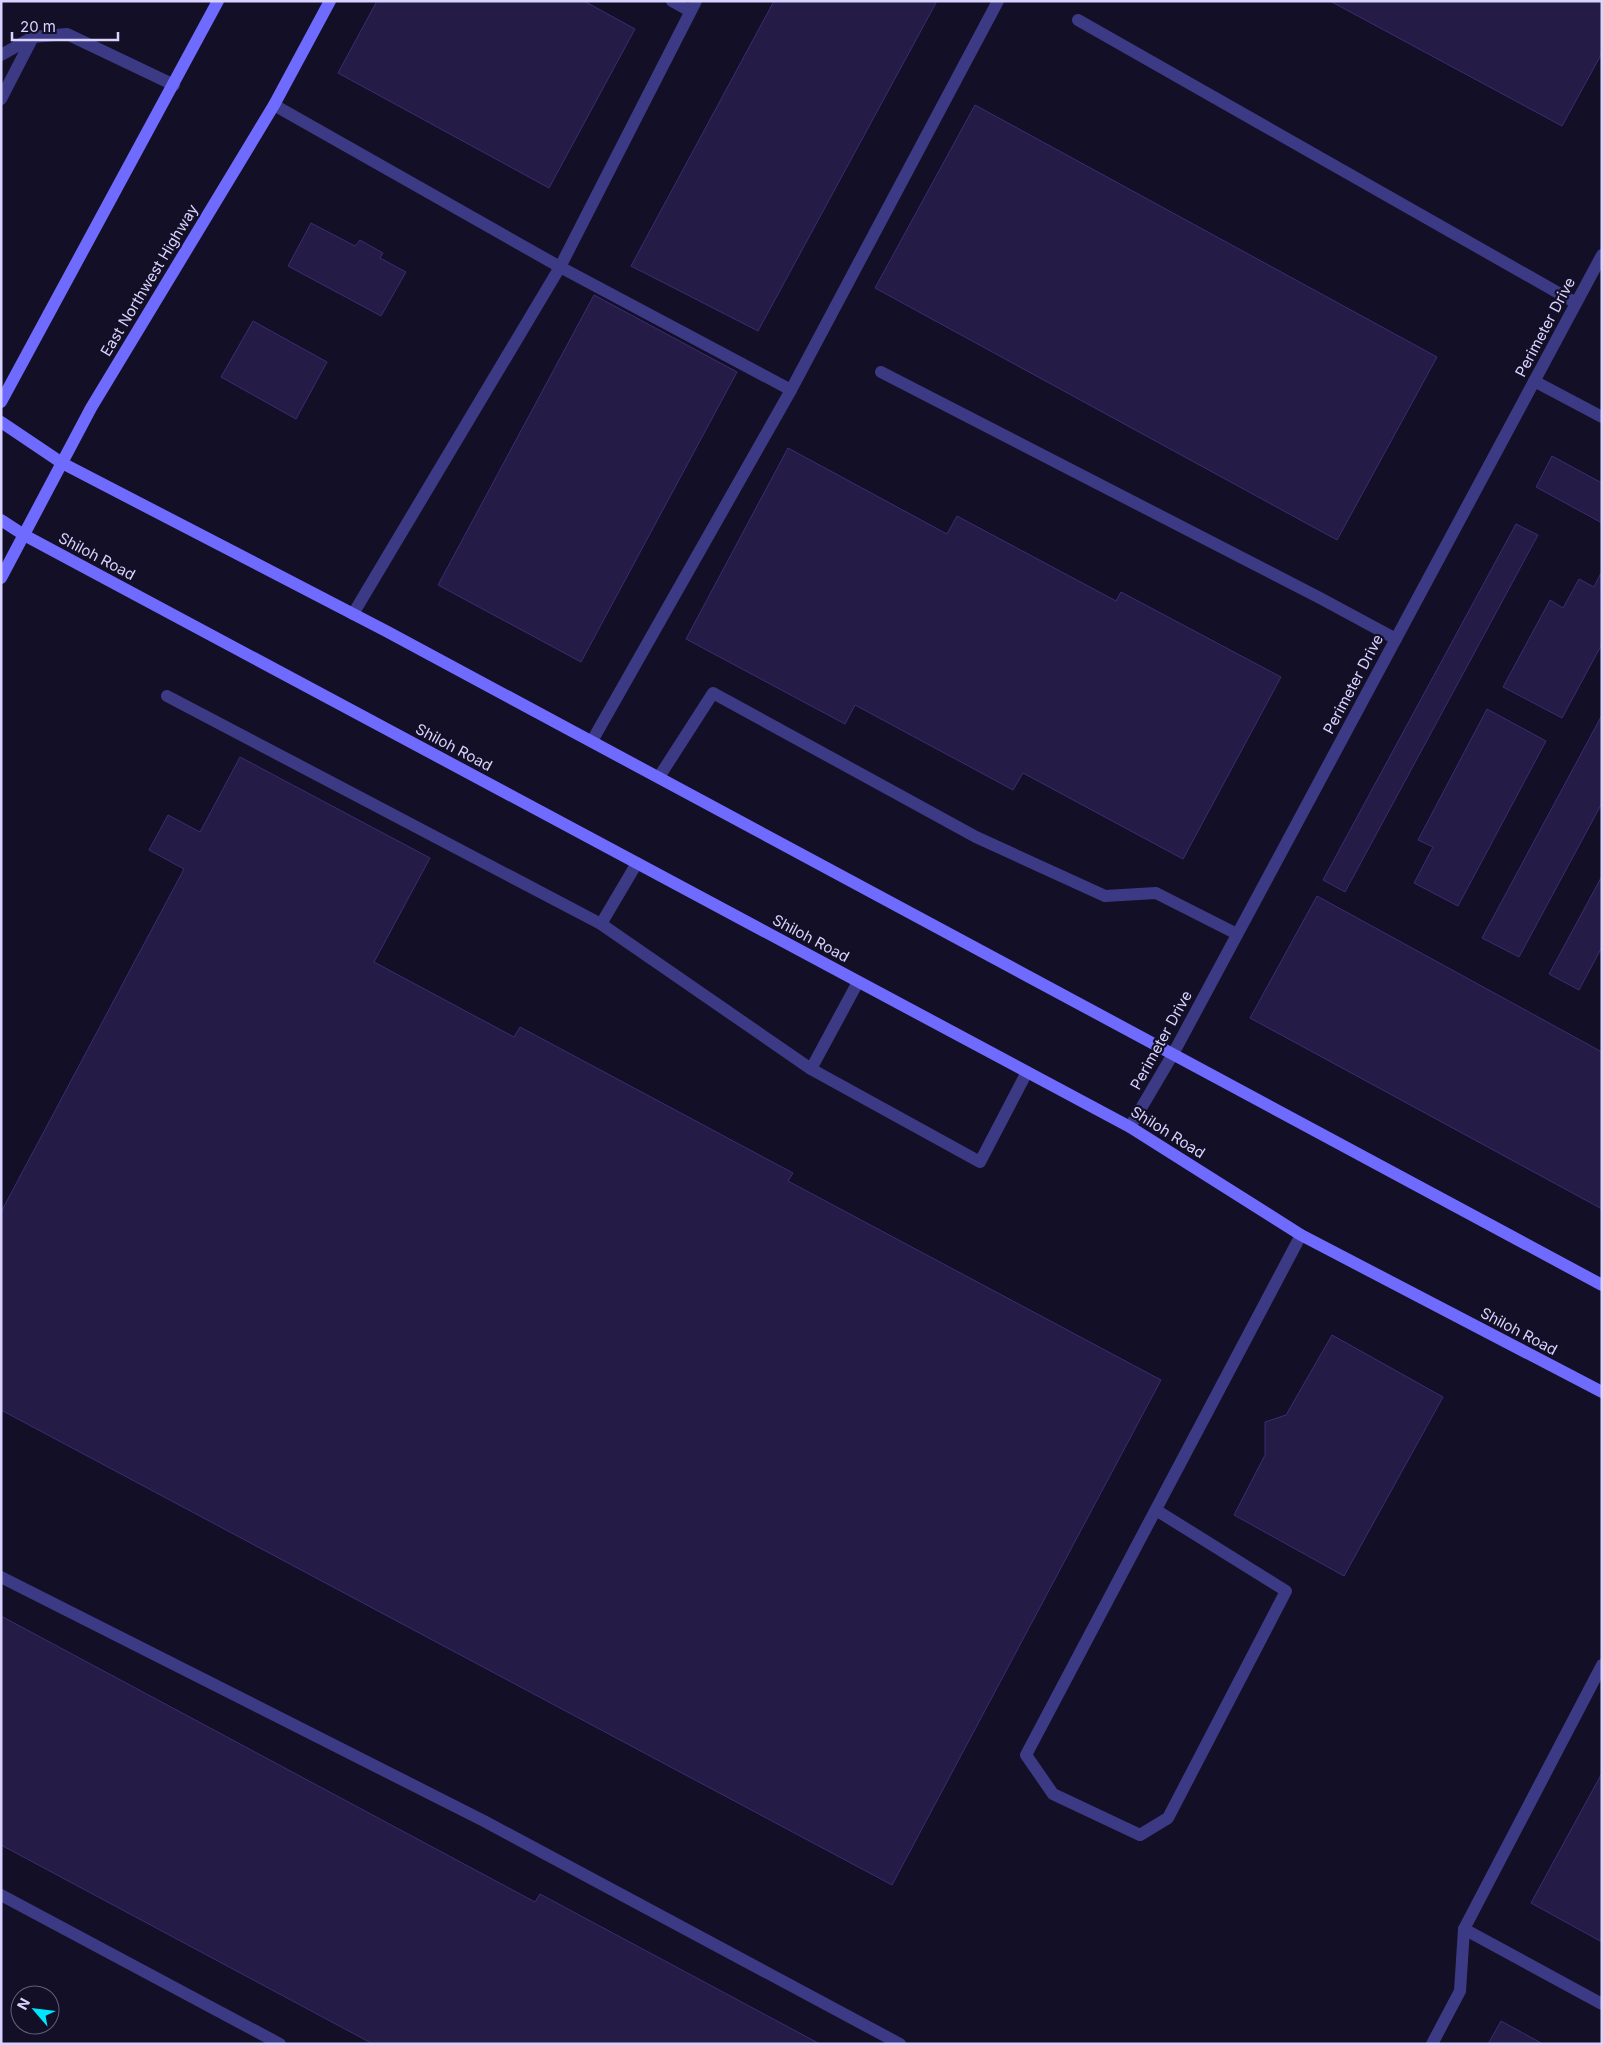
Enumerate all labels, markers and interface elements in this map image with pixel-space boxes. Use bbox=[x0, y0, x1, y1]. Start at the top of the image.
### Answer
scale bar bbox=[12, 10, 119, 42]
text: 20 m bbox=[20, 17, 56, 36]
street label: East Northwest Highway bbox=[96, 200, 202, 359]
street label: Perimeter Drive bbox=[1511, 274, 1579, 380]
street label: Shiloh Road bbox=[55, 528, 139, 584]
street label: Perimeter Drive bbox=[1319, 631, 1387, 737]
street label: Shiloh Road bbox=[412, 719, 496, 775]
street label: Shiloh Road bbox=[769, 910, 853, 966]
street label: Perimeter Drive bbox=[1126, 987, 1196, 1093]
street label: Shiloh Road bbox=[1127, 1102, 1209, 1162]
street label: Shiloh Road bbox=[1477, 1303, 1561, 1359]
north arrow bbox=[10, 1985, 60, 2035]
text: N bbox=[13, 1995, 33, 2012]

